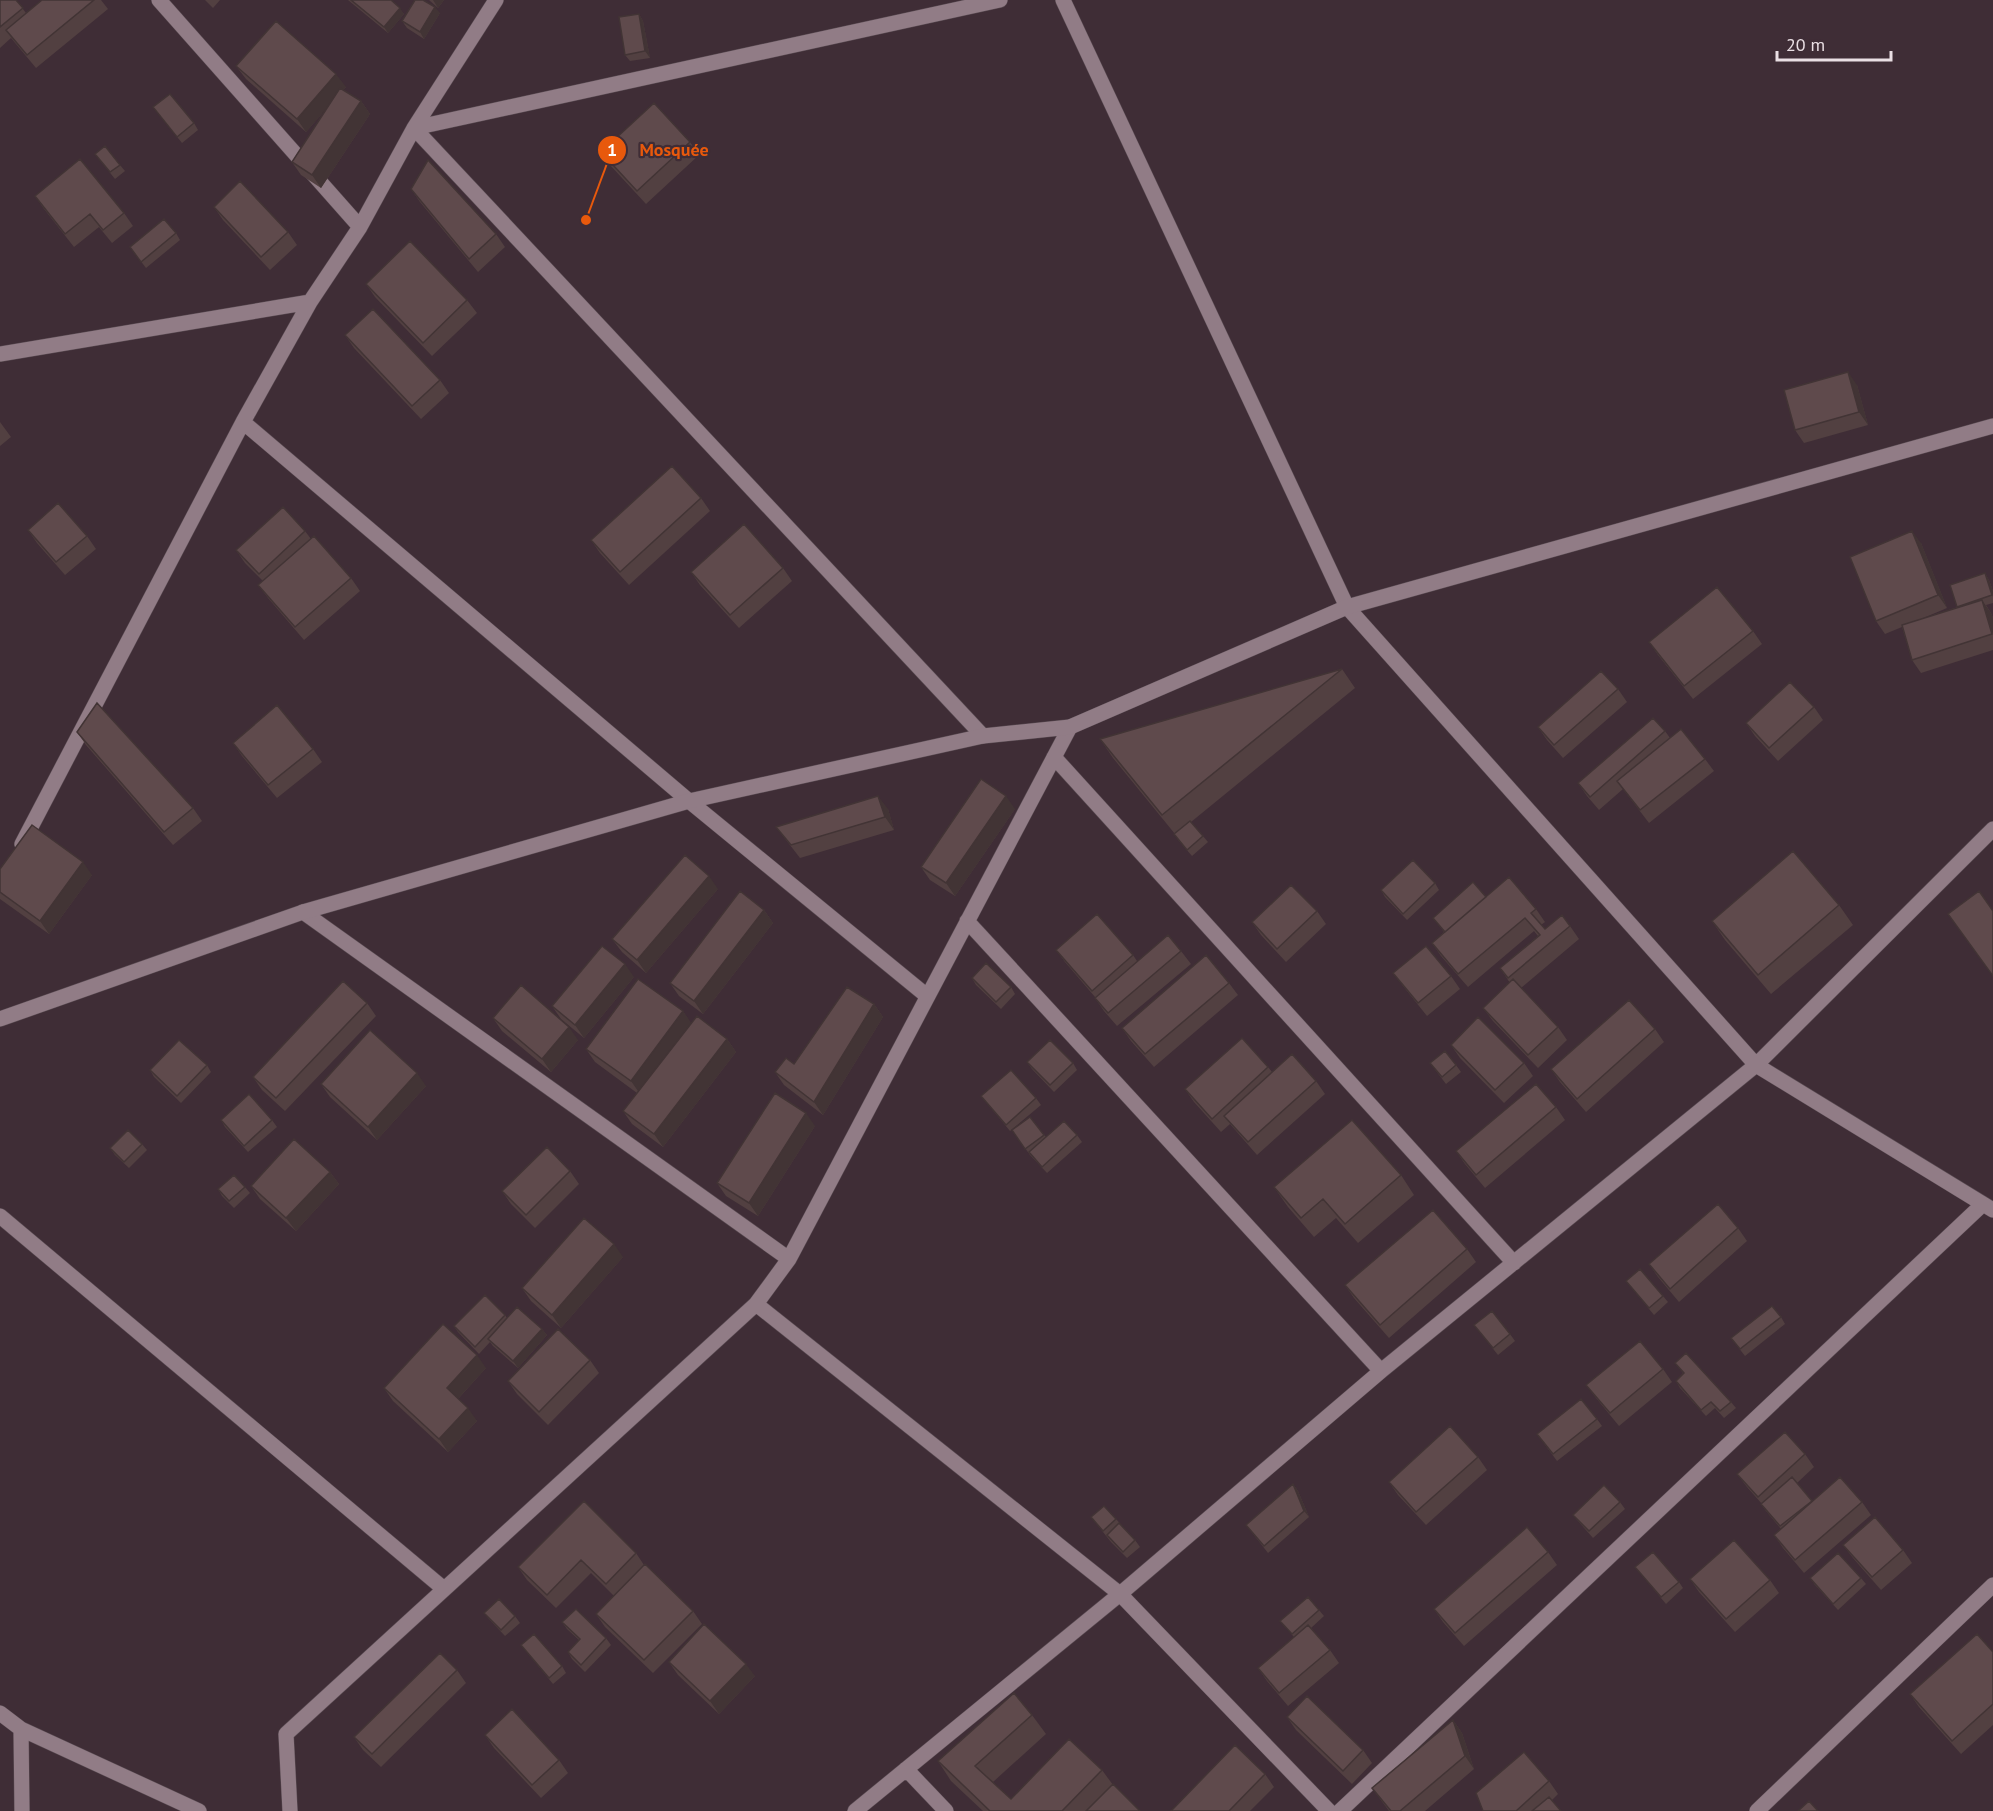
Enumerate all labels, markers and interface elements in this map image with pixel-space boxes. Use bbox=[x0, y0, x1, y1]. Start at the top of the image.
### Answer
scale bar bbox=[1777, 24, 1891, 62]
text: 20 m bbox=[1786, 33, 1825, 56]
callout: Mosquée bbox=[597, 132, 721, 168]
text: 1 bbox=[607, 138, 617, 161]
text: Mosquée bbox=[639, 138, 709, 161]

